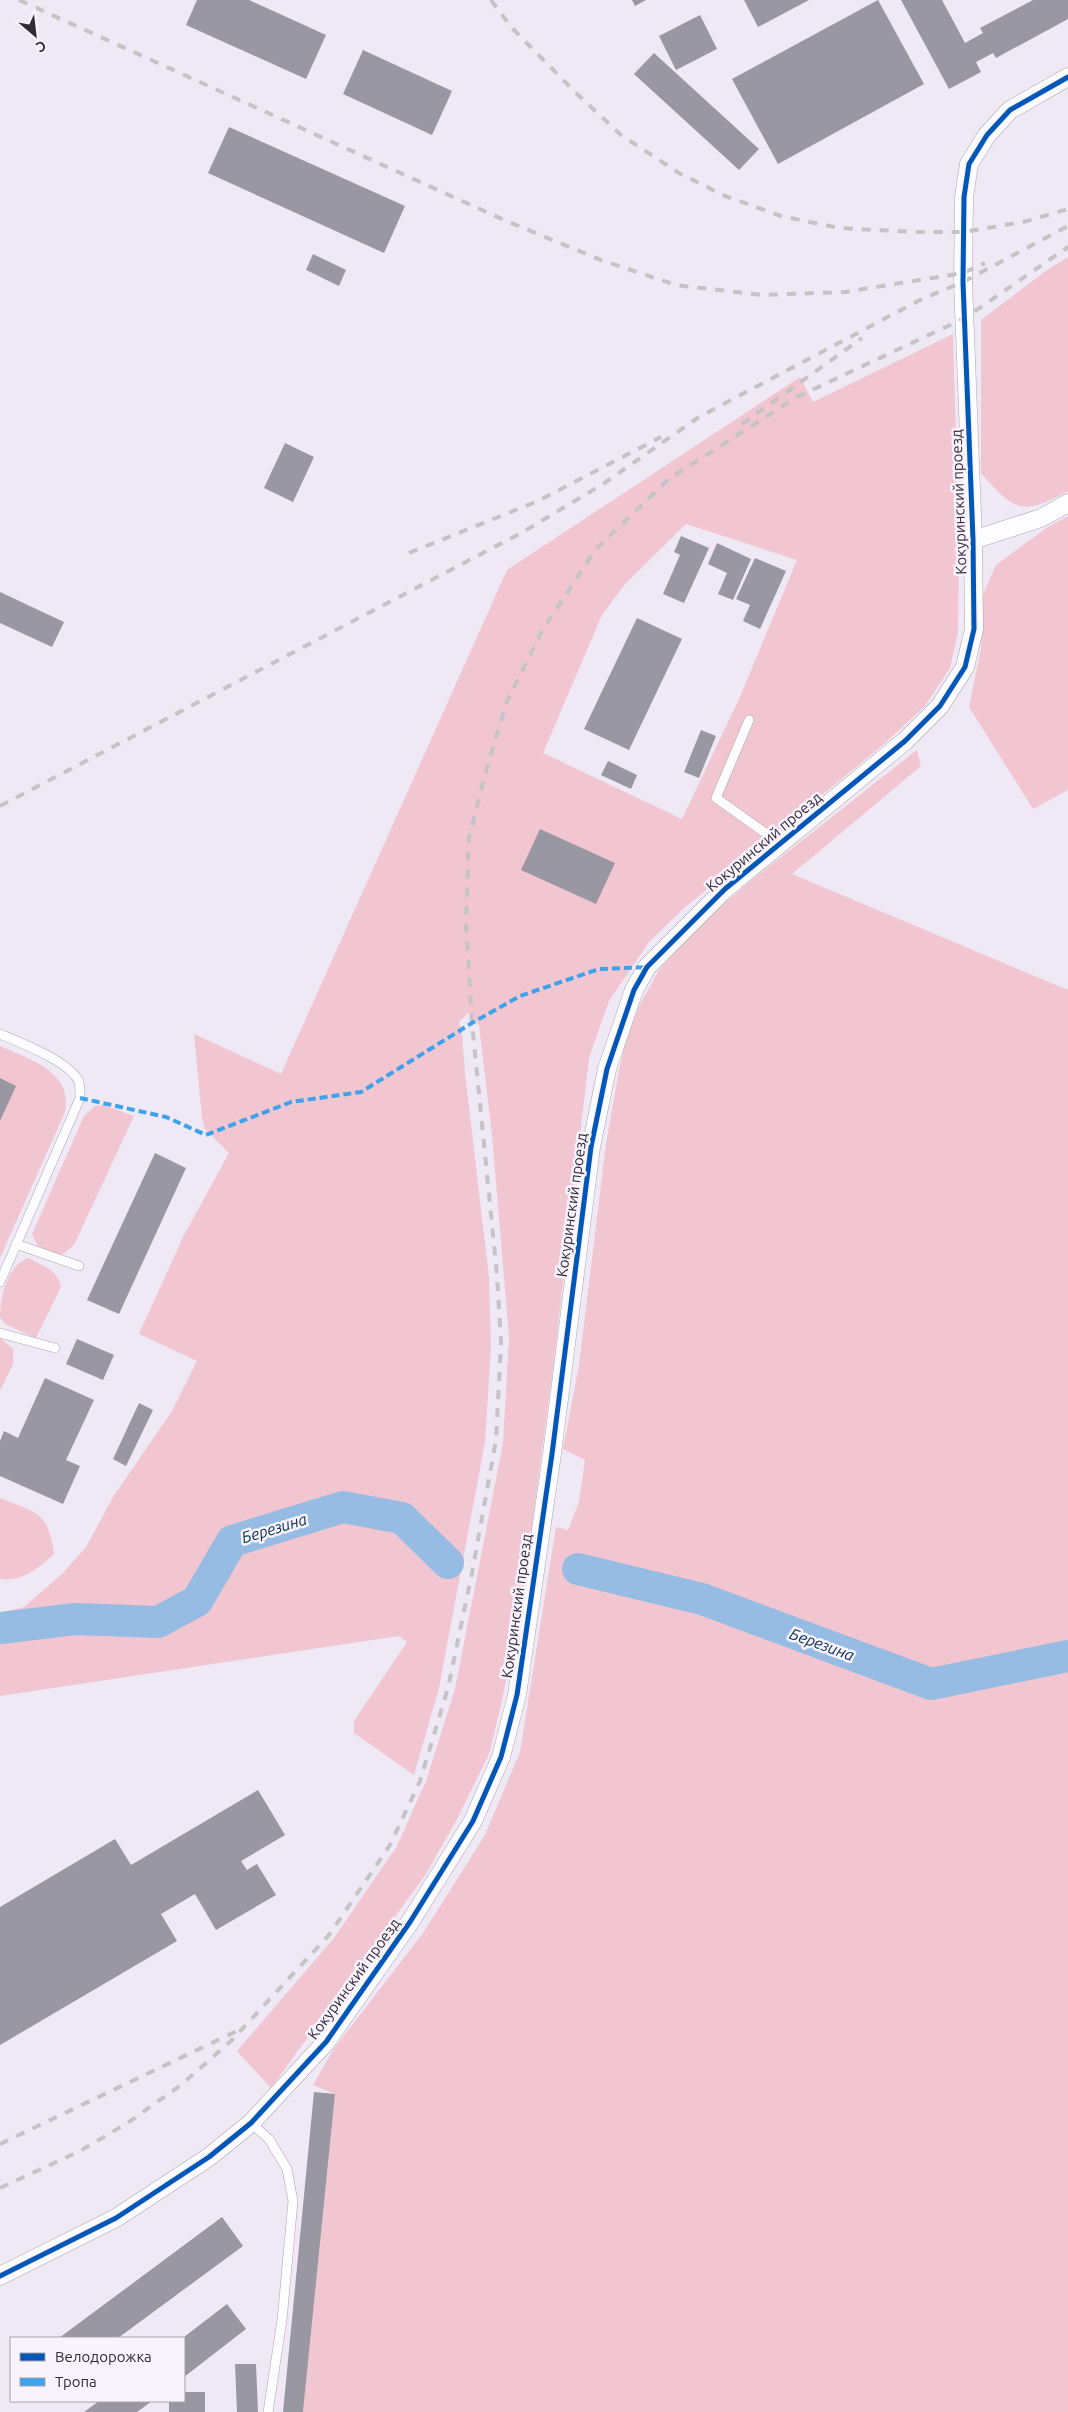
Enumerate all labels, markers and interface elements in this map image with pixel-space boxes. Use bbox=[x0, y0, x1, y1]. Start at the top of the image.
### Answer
north arrow bbox=[10, 10, 60, 60]
text: С bbox=[33, 37, 49, 56]
street label: Кокуринский проезд bbox=[947, 429, 970, 575]
street label: Кокуринский проезд bbox=[702, 788, 825, 895]
street label: Кокуринский проезд bbox=[553, 1132, 590, 1278]
water label: Березина bbox=[239, 1509, 309, 1546]
street label: Кокуринский проезд bbox=[498, 1533, 535, 1679]
water label: Березина bbox=[787, 1624, 857, 1664]
street label: Кокуринский проезд bbox=[304, 1915, 403, 2043]
legend bbox=[10, 2337, 185, 2402]
text: Велодорожка bbox=[55, 2348, 152, 2365]
text: Тропа bbox=[55, 2373, 97, 2390]

